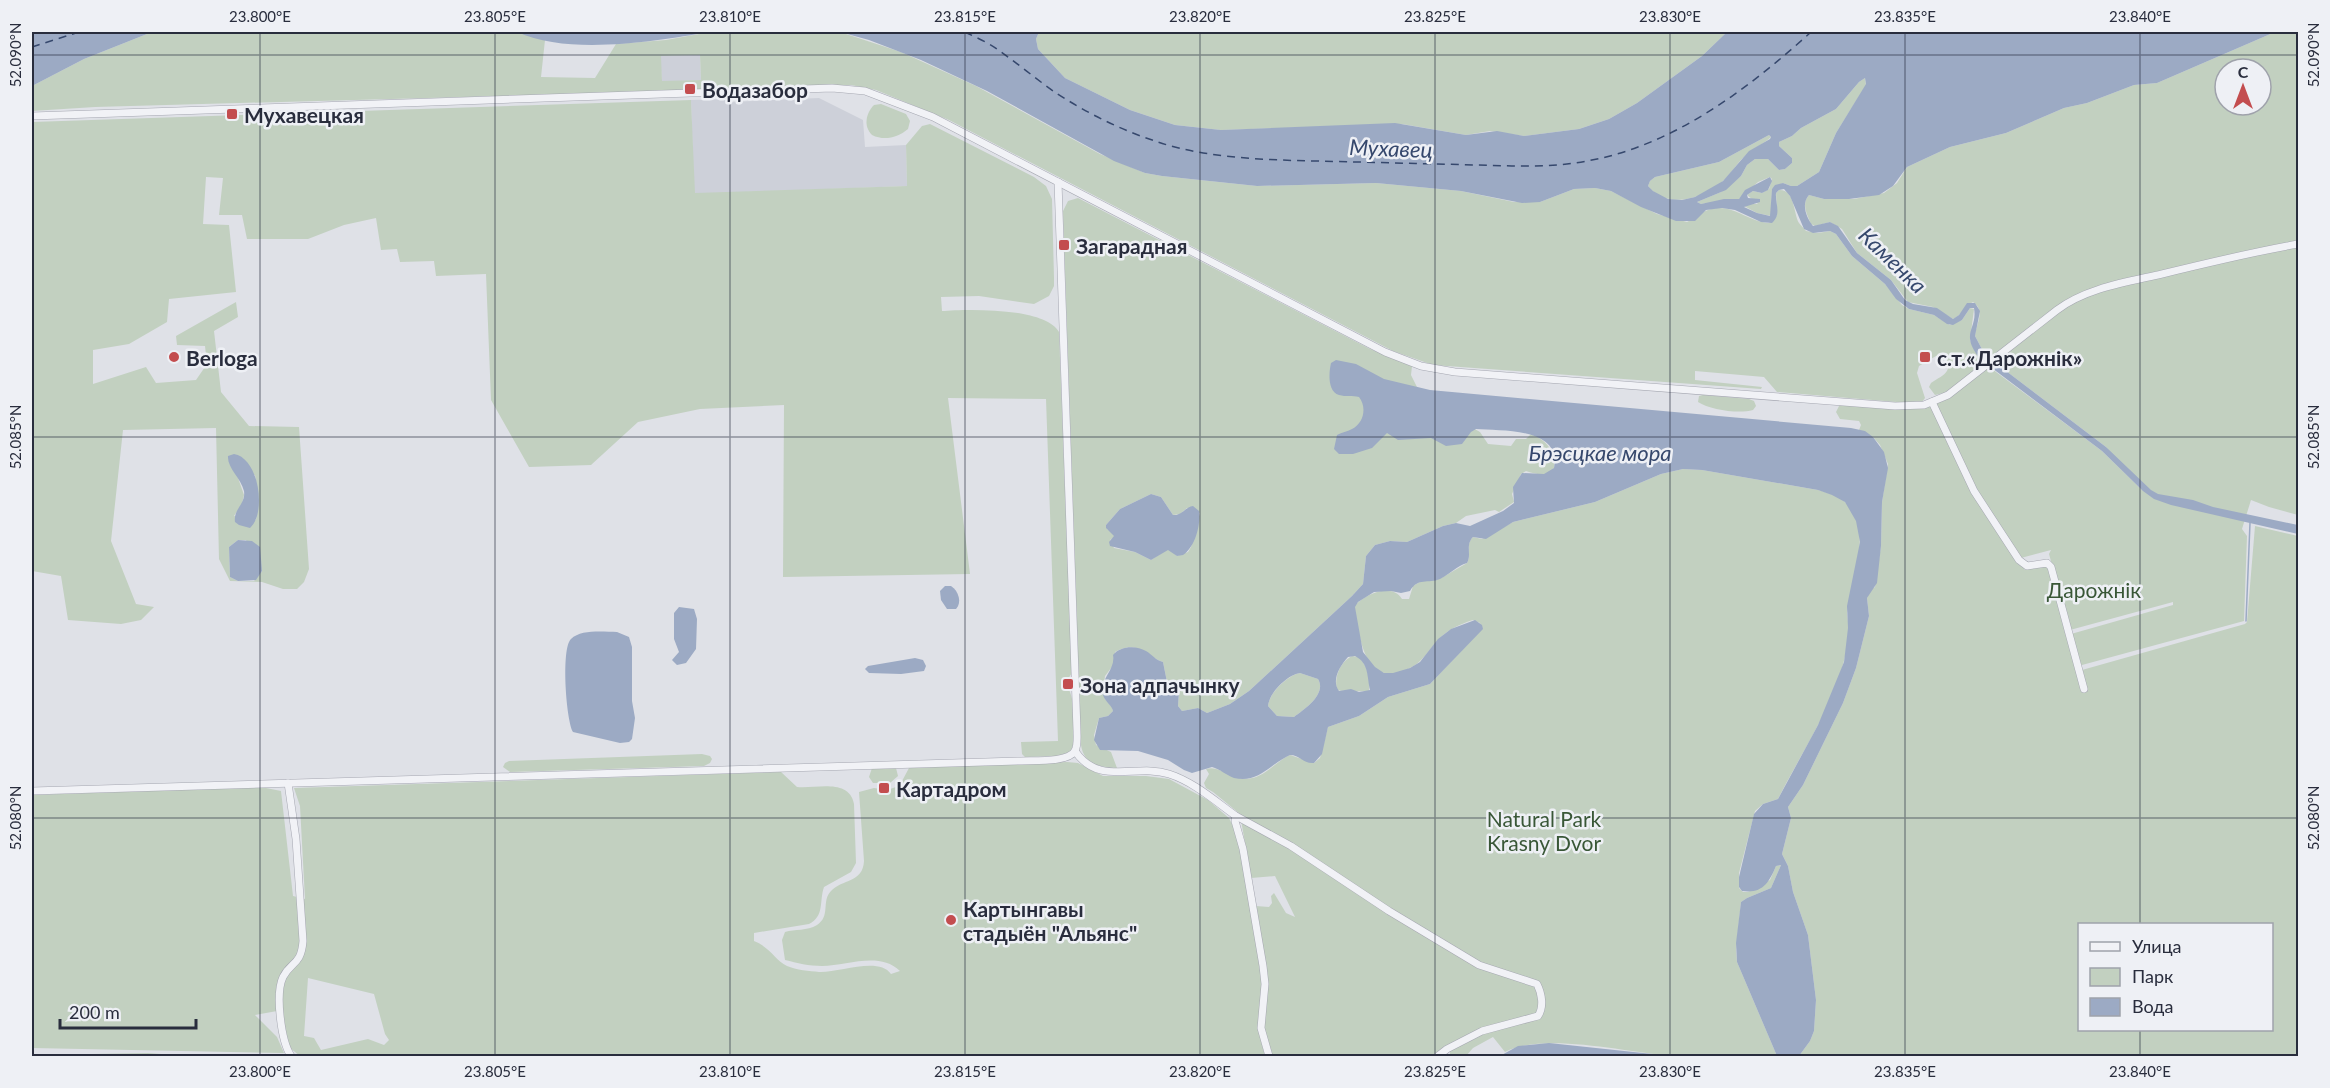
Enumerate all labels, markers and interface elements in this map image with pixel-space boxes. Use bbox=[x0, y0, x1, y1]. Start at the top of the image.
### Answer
text: 23.800°E bbox=[229, 7, 291, 25]
text: 23.805°E bbox=[464, 7, 526, 25]
text: 23.810°E bbox=[699, 7, 761, 25]
text: 23.815°E bbox=[934, 7, 996, 25]
text: 23.820°E bbox=[1169, 7, 1231, 25]
text: 23.825°E bbox=[1404, 7, 1466, 25]
text: 23.830°E bbox=[1639, 7, 1701, 25]
text: 23.835°E bbox=[1874, 7, 1936, 25]
text: 23.840°E bbox=[2109, 7, 2171, 25]
text: 52.090°N bbox=[6, 23, 24, 87]
text: 52.090°N bbox=[2304, 23, 2322, 87]
north arrow bbox=[2213, 57, 2273, 117]
text: С bbox=[2238, 62, 2249, 81]
place label: Водазабор bbox=[702, 77, 808, 102]
marker: Водазабор bbox=[683, 82, 697, 96]
place label: Мухавецкая bbox=[244, 102, 364, 127]
marker: Мухавецкая bbox=[225, 107, 239, 121]
water label: Мухавец bbox=[1349, 133, 1433, 163]
water label: Каменка bbox=[1854, 221, 1932, 299]
place label: Загарадная bbox=[1076, 233, 1187, 258]
marker: Загарадная bbox=[1057, 238, 1071, 252]
place label: Berloga bbox=[186, 345, 258, 370]
place label: с.т.«Дарожнік» bbox=[1937, 345, 2082, 370]
marker: Berloga bbox=[167, 350, 181, 364]
marker: с.т.«Дарожнік» bbox=[1918, 350, 1932, 364]
text: 52.085°N bbox=[6, 405, 24, 469]
text: 52.085°N bbox=[2304, 405, 2322, 469]
water label: Брэсцкае мора bbox=[1528, 439, 1672, 466]
park label: Дарожнік bbox=[2047, 577, 2141, 602]
place label: Зона адпачынку bbox=[1080, 672, 1240, 697]
marker: Зона адпачынку bbox=[1061, 677, 1075, 691]
place label: Картадром bbox=[896, 776, 1007, 801]
marker: Картадром bbox=[877, 781, 891, 795]
text: 52.080°N bbox=[6, 786, 24, 850]
text: 52.080°N bbox=[2304, 786, 2322, 850]
park label: Natural Park Krasny Dvor bbox=[1487, 806, 1602, 855]
place label: Картынгавы стадыён "Альянс" bbox=[963, 896, 1137, 945]
marker: Картынгавы стадыён "Альянс" bbox=[944, 913, 958, 927]
legend bbox=[2078, 923, 2273, 1031]
text: Улица bbox=[2132, 935, 2182, 957]
text: Парк bbox=[2132, 965, 2174, 987]
scale bar bbox=[60, 992, 196, 1030]
text: Вода bbox=[2132, 995, 2173, 1017]
text: 200 m bbox=[69, 1001, 120, 1023]
text: 23.800°E bbox=[229, 1062, 291, 1080]
text: 23.805°E bbox=[464, 1062, 526, 1080]
text: 23.810°E bbox=[699, 1062, 761, 1080]
text: 23.815°E bbox=[934, 1062, 996, 1080]
text: 23.820°E bbox=[1169, 1062, 1231, 1080]
text: 23.825°E bbox=[1404, 1062, 1466, 1080]
text: 23.830°E bbox=[1639, 1062, 1701, 1080]
text: 23.835°E bbox=[1874, 1062, 1936, 1080]
text: 23.840°E bbox=[2109, 1062, 2171, 1080]

